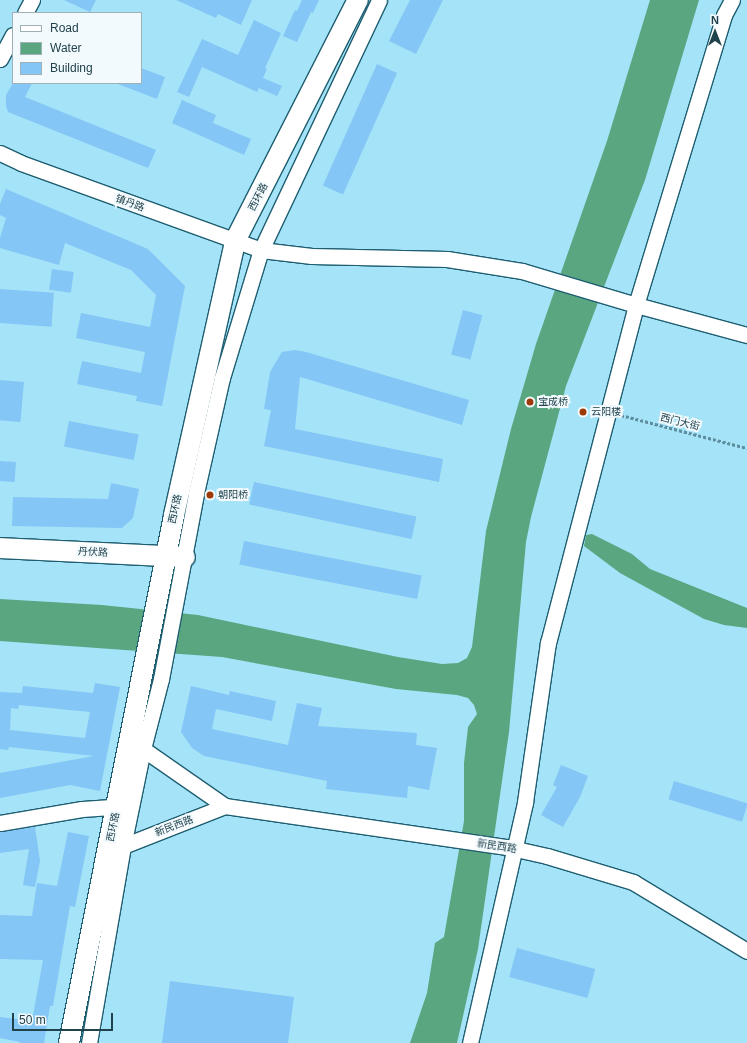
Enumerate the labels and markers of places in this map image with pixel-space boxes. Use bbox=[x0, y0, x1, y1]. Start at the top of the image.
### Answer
place label: 宝成桥 bbox=[538, 396, 568, 408]
marker: 宝成桥 bbox=[525, 397, 535, 407]
place label: 云阳楼 bbox=[591, 406, 621, 418]
marker: 云阳楼 bbox=[578, 407, 588, 417]
place label: 朝阳桥 bbox=[218, 489, 248, 501]
marker: 朝阳桥 bbox=[205, 490, 215, 500]

